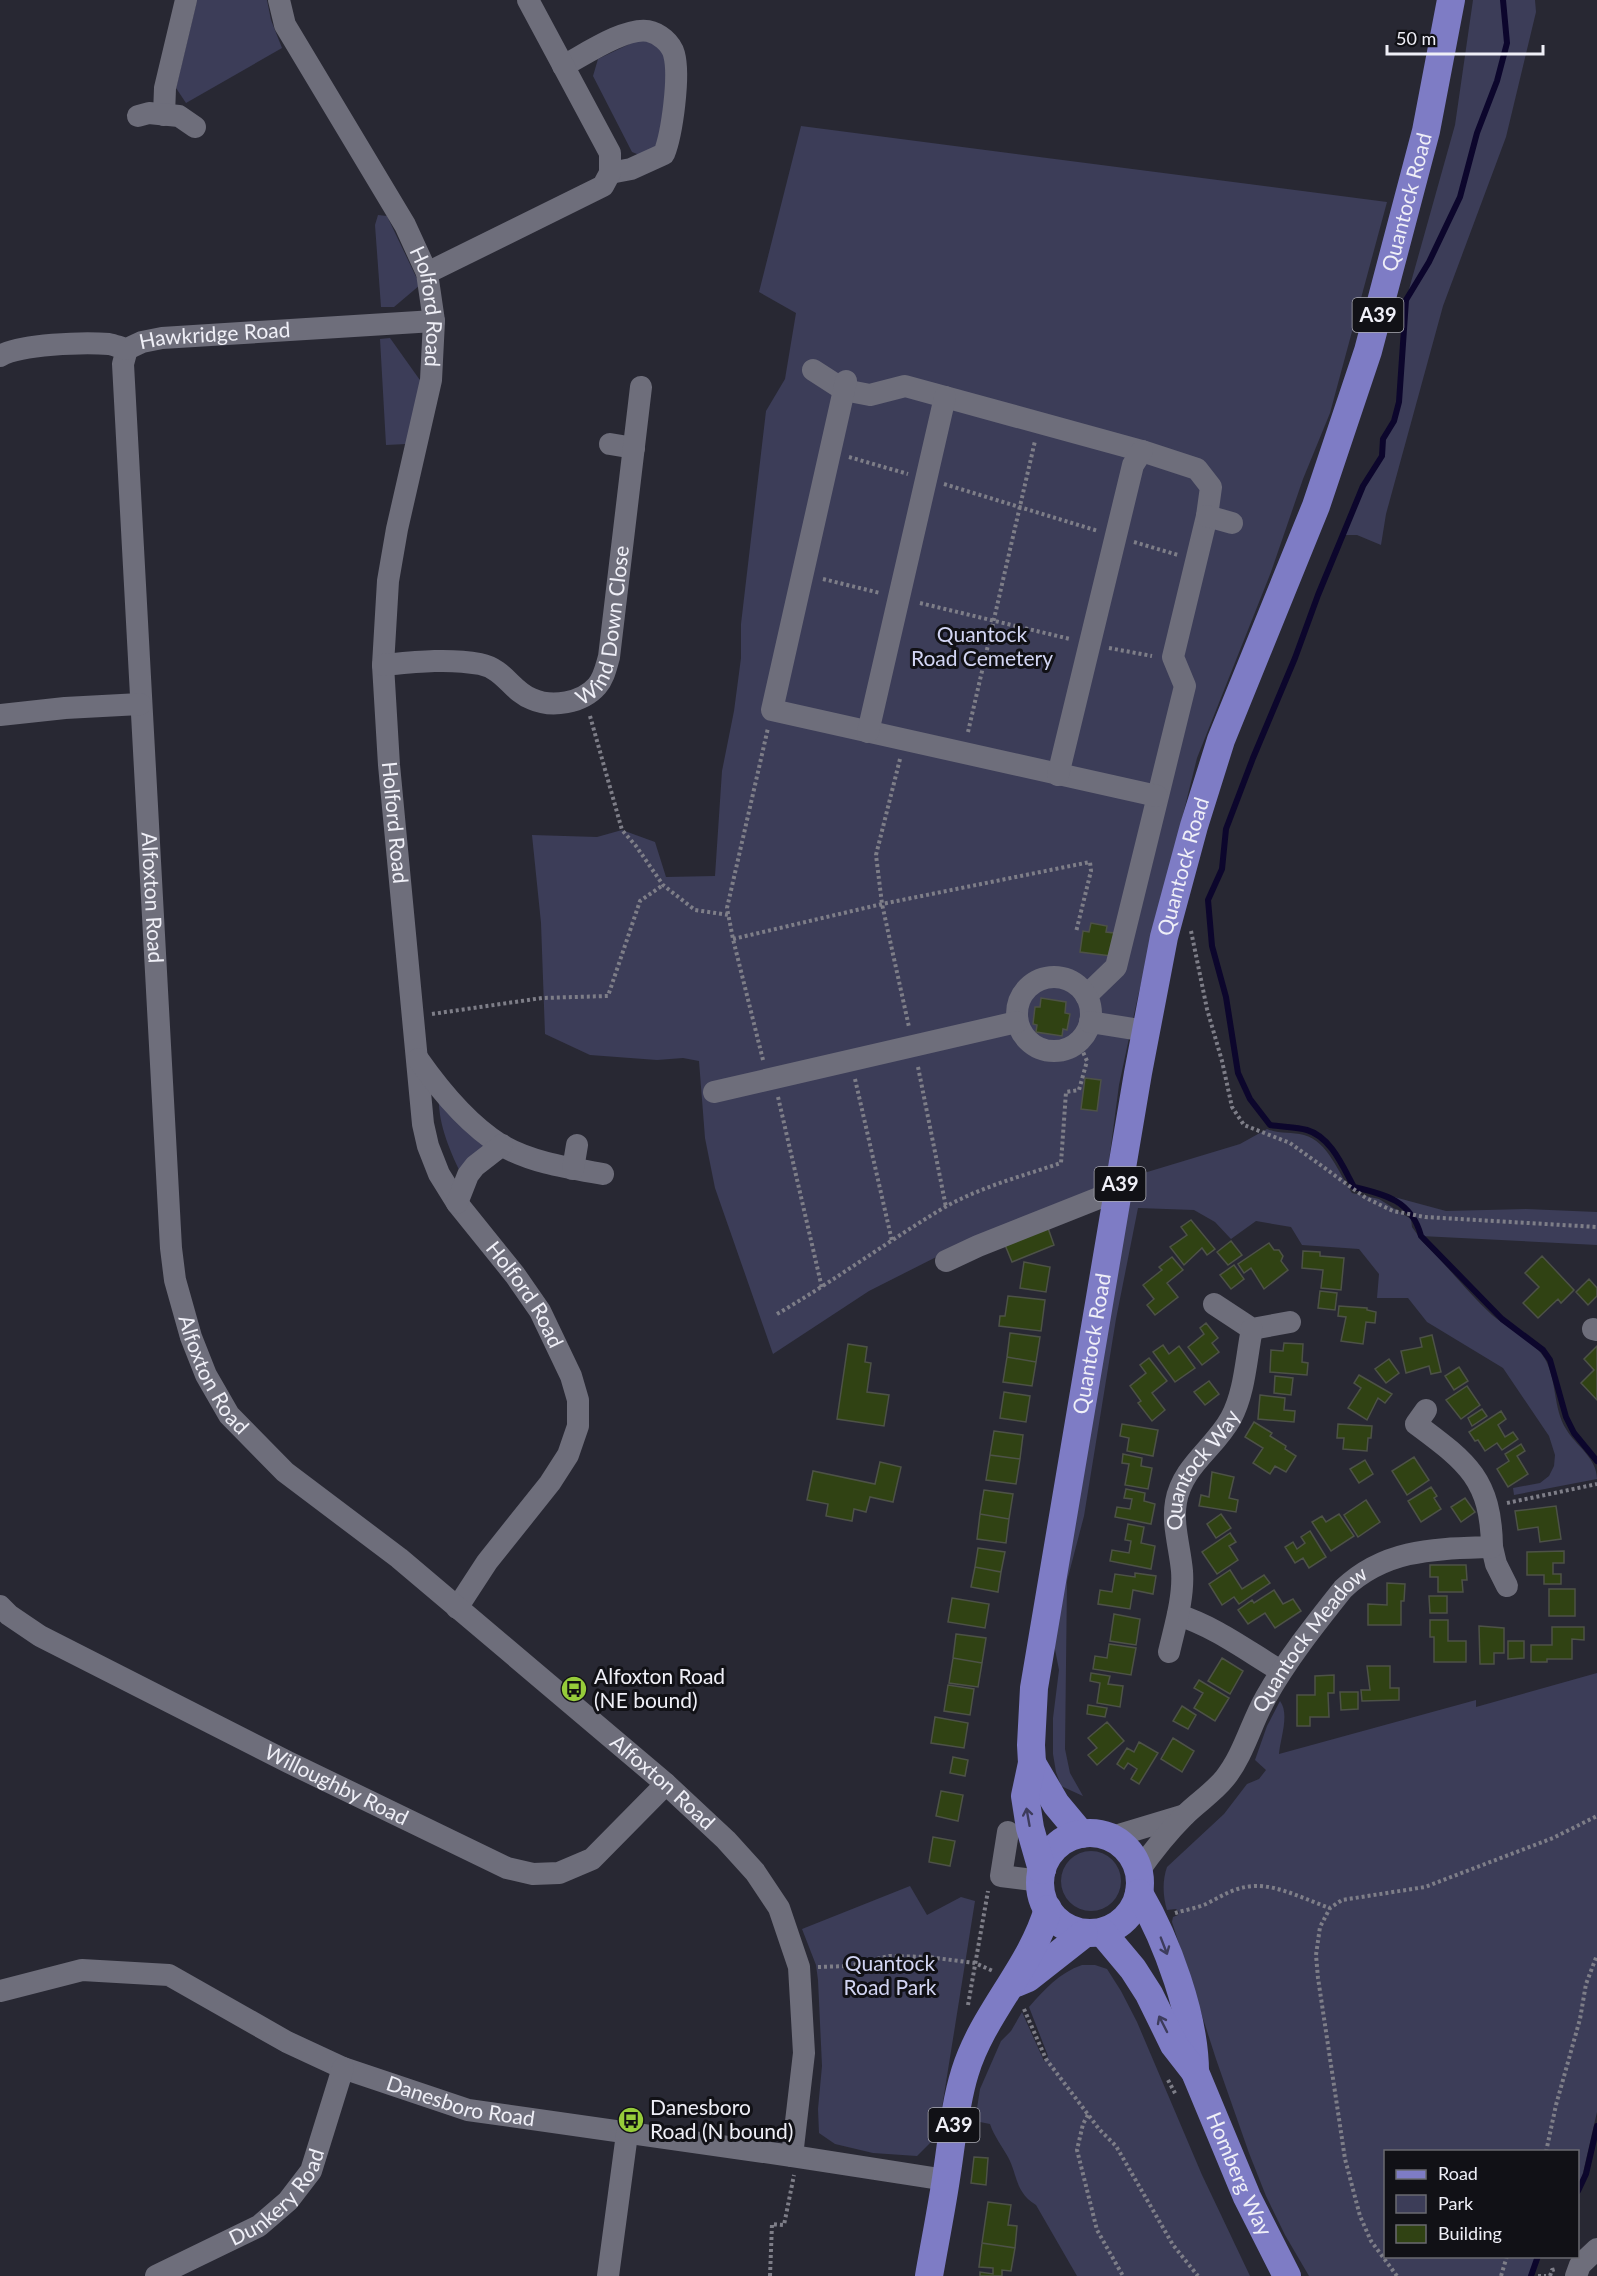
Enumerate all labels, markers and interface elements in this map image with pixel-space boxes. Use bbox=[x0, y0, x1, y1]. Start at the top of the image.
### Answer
scale bar bbox=[1387, 18, 1543, 56]
text: 50 m bbox=[1396, 27, 1436, 49]
street label: Quantock Road bbox=[1375, 130, 1436, 274]
street label: Holford Road bbox=[405, 242, 448, 368]
road number: A39 bbox=[1352, 298, 1404, 332]
street label: Hawkridge Road bbox=[137, 316, 291, 353]
street label: Wind Down Close bbox=[570, 544, 633, 709]
park label: Quantock Road Cemetery bbox=[911, 621, 1053, 670]
street label: Holford Road bbox=[378, 760, 414, 885]
street label: Quantock Road bbox=[1151, 794, 1213, 938]
street label: Alfoxton Road bbox=[137, 831, 170, 964]
road number: A39 bbox=[1094, 1167, 1146, 1201]
street label: Holford Road bbox=[482, 1236, 570, 1351]
street label: Quantock Road bbox=[1067, 1271, 1115, 1416]
street label: Alfoxton Road bbox=[174, 1312, 255, 1439]
street label: Quantock Way bbox=[1161, 1405, 1244, 1531]
street label: Quantock Meadow bbox=[1246, 1560, 1372, 1716]
place label: Alfoxton Road (NE bound) bbox=[594, 1663, 725, 1712]
bus stop icon: Alfoxton Road (NE bound) bbox=[559, 1674, 589, 1704]
street label: Alfoxton Road bbox=[606, 1728, 721, 1834]
street label: Willoughby Road bbox=[261, 1738, 413, 1829]
one-way arrow bbox=[1022, 1808, 1033, 1827]
one-way arrow bbox=[1159, 1936, 1170, 1955]
park label: Quantock Road Park bbox=[844, 1950, 937, 1999]
one-way arrow bbox=[1157, 2015, 1168, 2033]
street label: Danesboro Road bbox=[383, 2069, 537, 2130]
place label: Danesboro Road (N bound) bbox=[650, 2094, 793, 2143]
bus stop icon: Danesboro Road (N bound) bbox=[616, 2105, 646, 2135]
road number: A39 bbox=[928, 2108, 980, 2142]
street label: Homberg Way bbox=[1202, 2108, 1279, 2240]
street label: Dunkery Road bbox=[224, 2145, 328, 2250]
legend bbox=[1384, 2150, 1579, 2258]
text: Road bbox=[1438, 2162, 1478, 2184]
text: Park bbox=[1438, 2192, 1474, 2214]
text: Building bbox=[1438, 2222, 1502, 2244]

